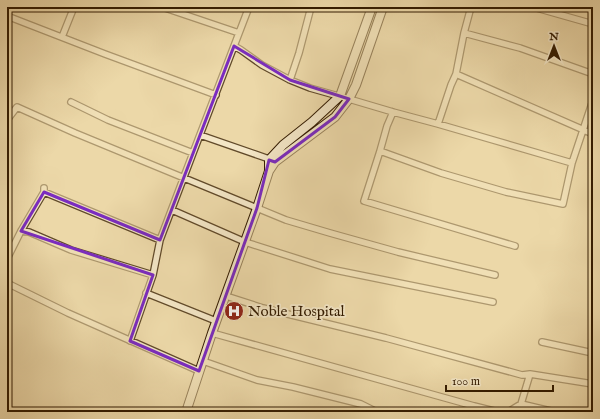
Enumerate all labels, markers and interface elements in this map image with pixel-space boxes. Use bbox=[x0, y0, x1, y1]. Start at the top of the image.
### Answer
north arrow bbox=[534, 26, 574, 66]
text: N bbox=[548, 30, 559, 44]
hospital icon: Noble Hospital bbox=[223, 300, 245, 322]
place label: Noble Hospital bbox=[248, 302, 345, 321]
scale bar bbox=[446, 367, 553, 393]
text: 100 m bbox=[452, 374, 480, 389]

